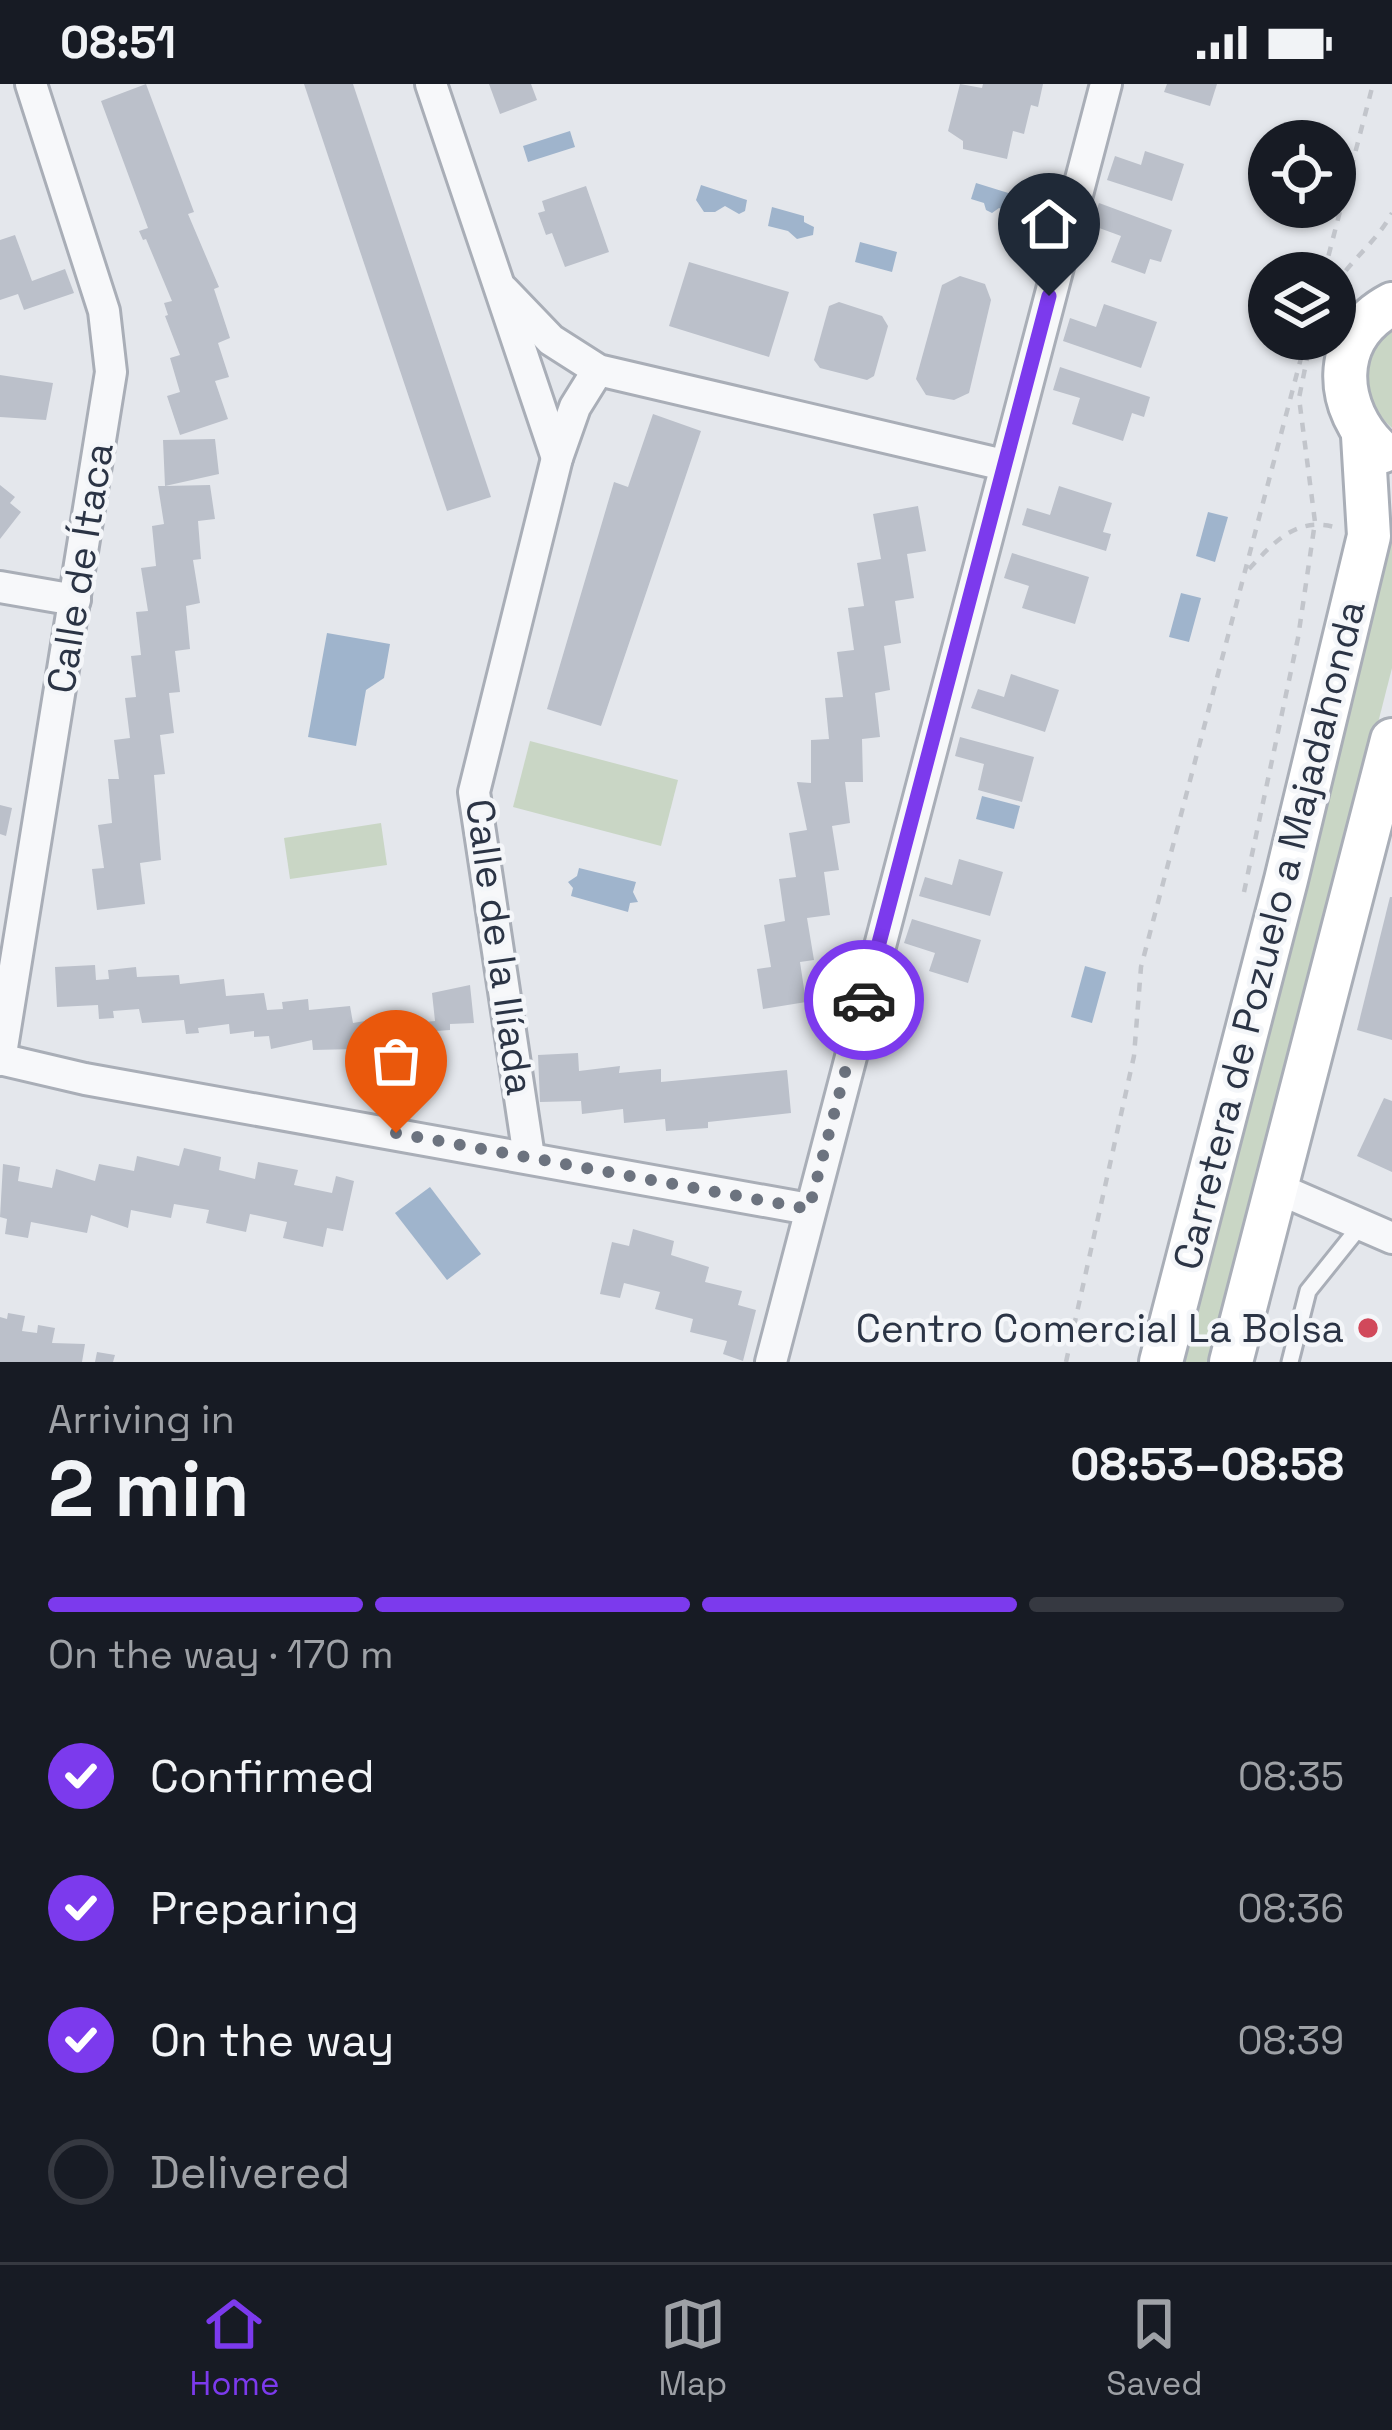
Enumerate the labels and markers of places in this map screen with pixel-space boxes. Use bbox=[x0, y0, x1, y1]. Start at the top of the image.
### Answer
pin bbox=[998, 173, 1100, 296]
pin bbox=[345, 1010, 447, 1133]
place label: Centro Comercial La Bolsa bbox=[856, 1304, 1344, 1353]
marker: Centro Comercial La Bolsa bbox=[1355, 1315, 1381, 1341]

